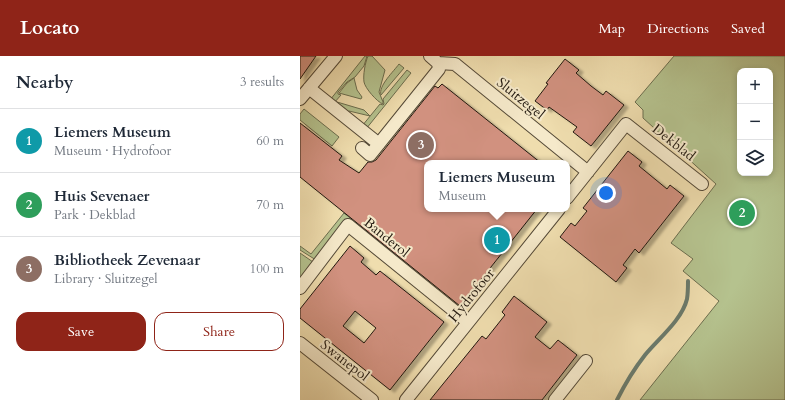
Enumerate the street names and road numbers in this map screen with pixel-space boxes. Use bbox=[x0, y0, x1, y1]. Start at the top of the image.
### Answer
street label: Sluitzegel bbox=[493, 73, 549, 124]
street label: Dekblad bbox=[648, 120, 700, 166]
street label: Banderol bbox=[360, 213, 414, 262]
street label: Hydrofoor bbox=[444, 264, 499, 326]
street label: Swanepol bbox=[316, 335, 373, 386]

